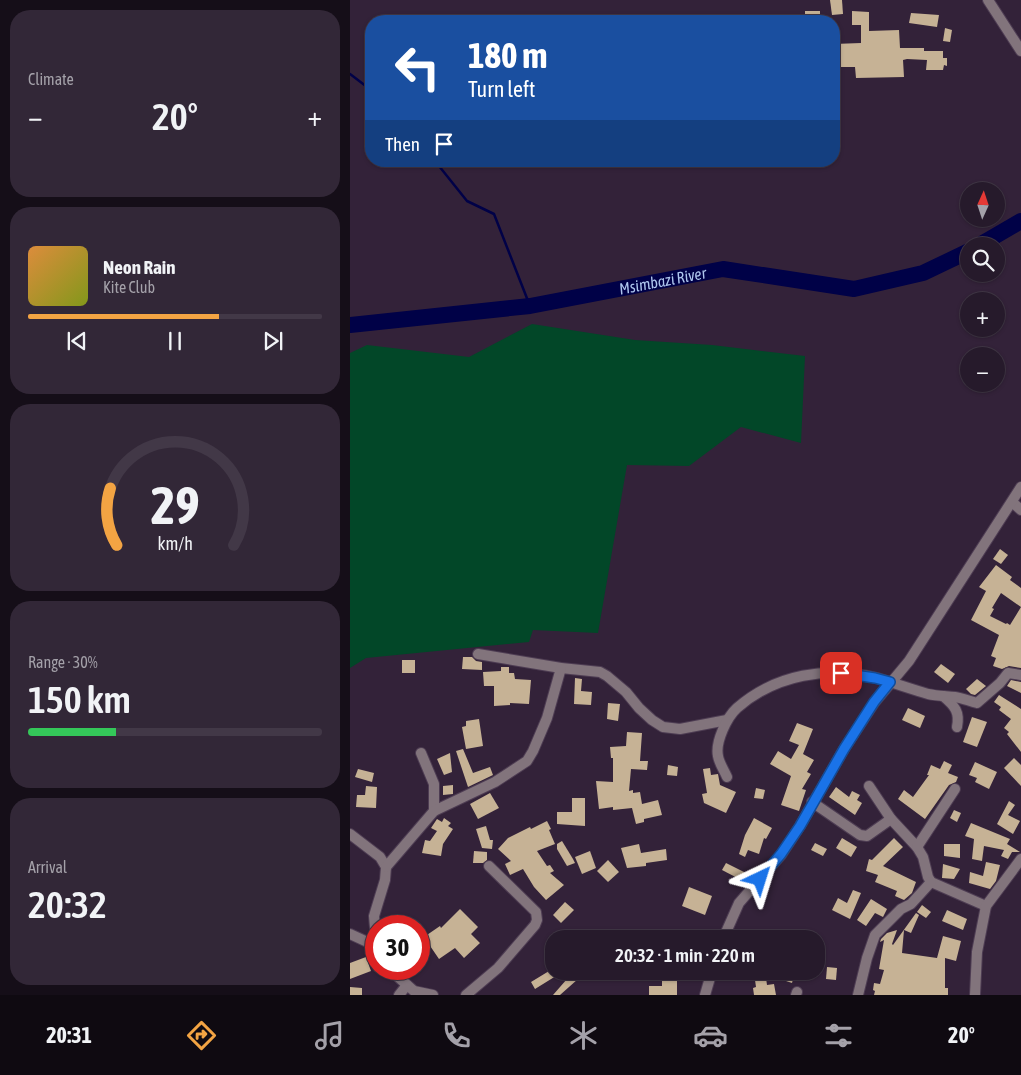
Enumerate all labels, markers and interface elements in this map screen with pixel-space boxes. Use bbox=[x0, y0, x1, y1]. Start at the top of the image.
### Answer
icon: left bbox=[385, 35, 450, 100]
text: 180 m bbox=[468, 35, 547, 75]
text: Climate bbox=[28, 70, 74, 88]
text: Turn left bbox=[468, 76, 535, 102]
text: 20° bbox=[152, 95, 198, 138]
text: − bbox=[28, 100, 43, 132]
text: + bbox=[307, 100, 322, 132]
icon: arrive bbox=[430, 130, 458, 158]
text: Then bbox=[385, 133, 420, 155]
north arrow bbox=[960, 182, 1005, 228]
map controls bbox=[960, 182, 1005, 392]
button: search bbox=[960, 237, 1005, 282]
text: Neon Rain bbox=[103, 256, 175, 278]
water label: Msimbazi River bbox=[617, 263, 709, 298]
text: Kite Club bbox=[103, 278, 155, 296]
button: + bbox=[960, 292, 1005, 337]
icon: previous bbox=[63, 327, 91, 355]
icon: pause bbox=[161, 327, 189, 355]
icon: next bbox=[259, 327, 287, 355]
button: − bbox=[960, 347, 1005, 392]
text: 29 bbox=[151, 475, 199, 535]
text: km/h bbox=[157, 533, 193, 554]
pin bbox=[820, 652, 862, 694]
text: Range · 30% bbox=[28, 653, 98, 671]
icon: arrive bbox=[827, 659, 855, 687]
text: 150 km bbox=[28, 678, 131, 721]
position arrow bbox=[733, 852, 785, 904]
text: Arrival bbox=[28, 858, 67, 876]
text: 20:32 bbox=[28, 883, 107, 926]
speed limit sign: 30 bbox=[365, 915, 430, 980]
text: 20:32 · 1 min · 220 m bbox=[615, 944, 755, 966]
icon: directions bbox=[184, 1018, 219, 1053]
icon: music bbox=[312, 1018, 347, 1053]
icon: phone bbox=[439, 1018, 474, 1053]
icon: climate bbox=[566, 1018, 601, 1053]
icon: car bbox=[693, 1018, 728, 1053]
icon: filters bbox=[821, 1018, 856, 1053]
text: 20:31 bbox=[46, 1022, 92, 1048]
text: 20° bbox=[948, 1022, 975, 1048]

